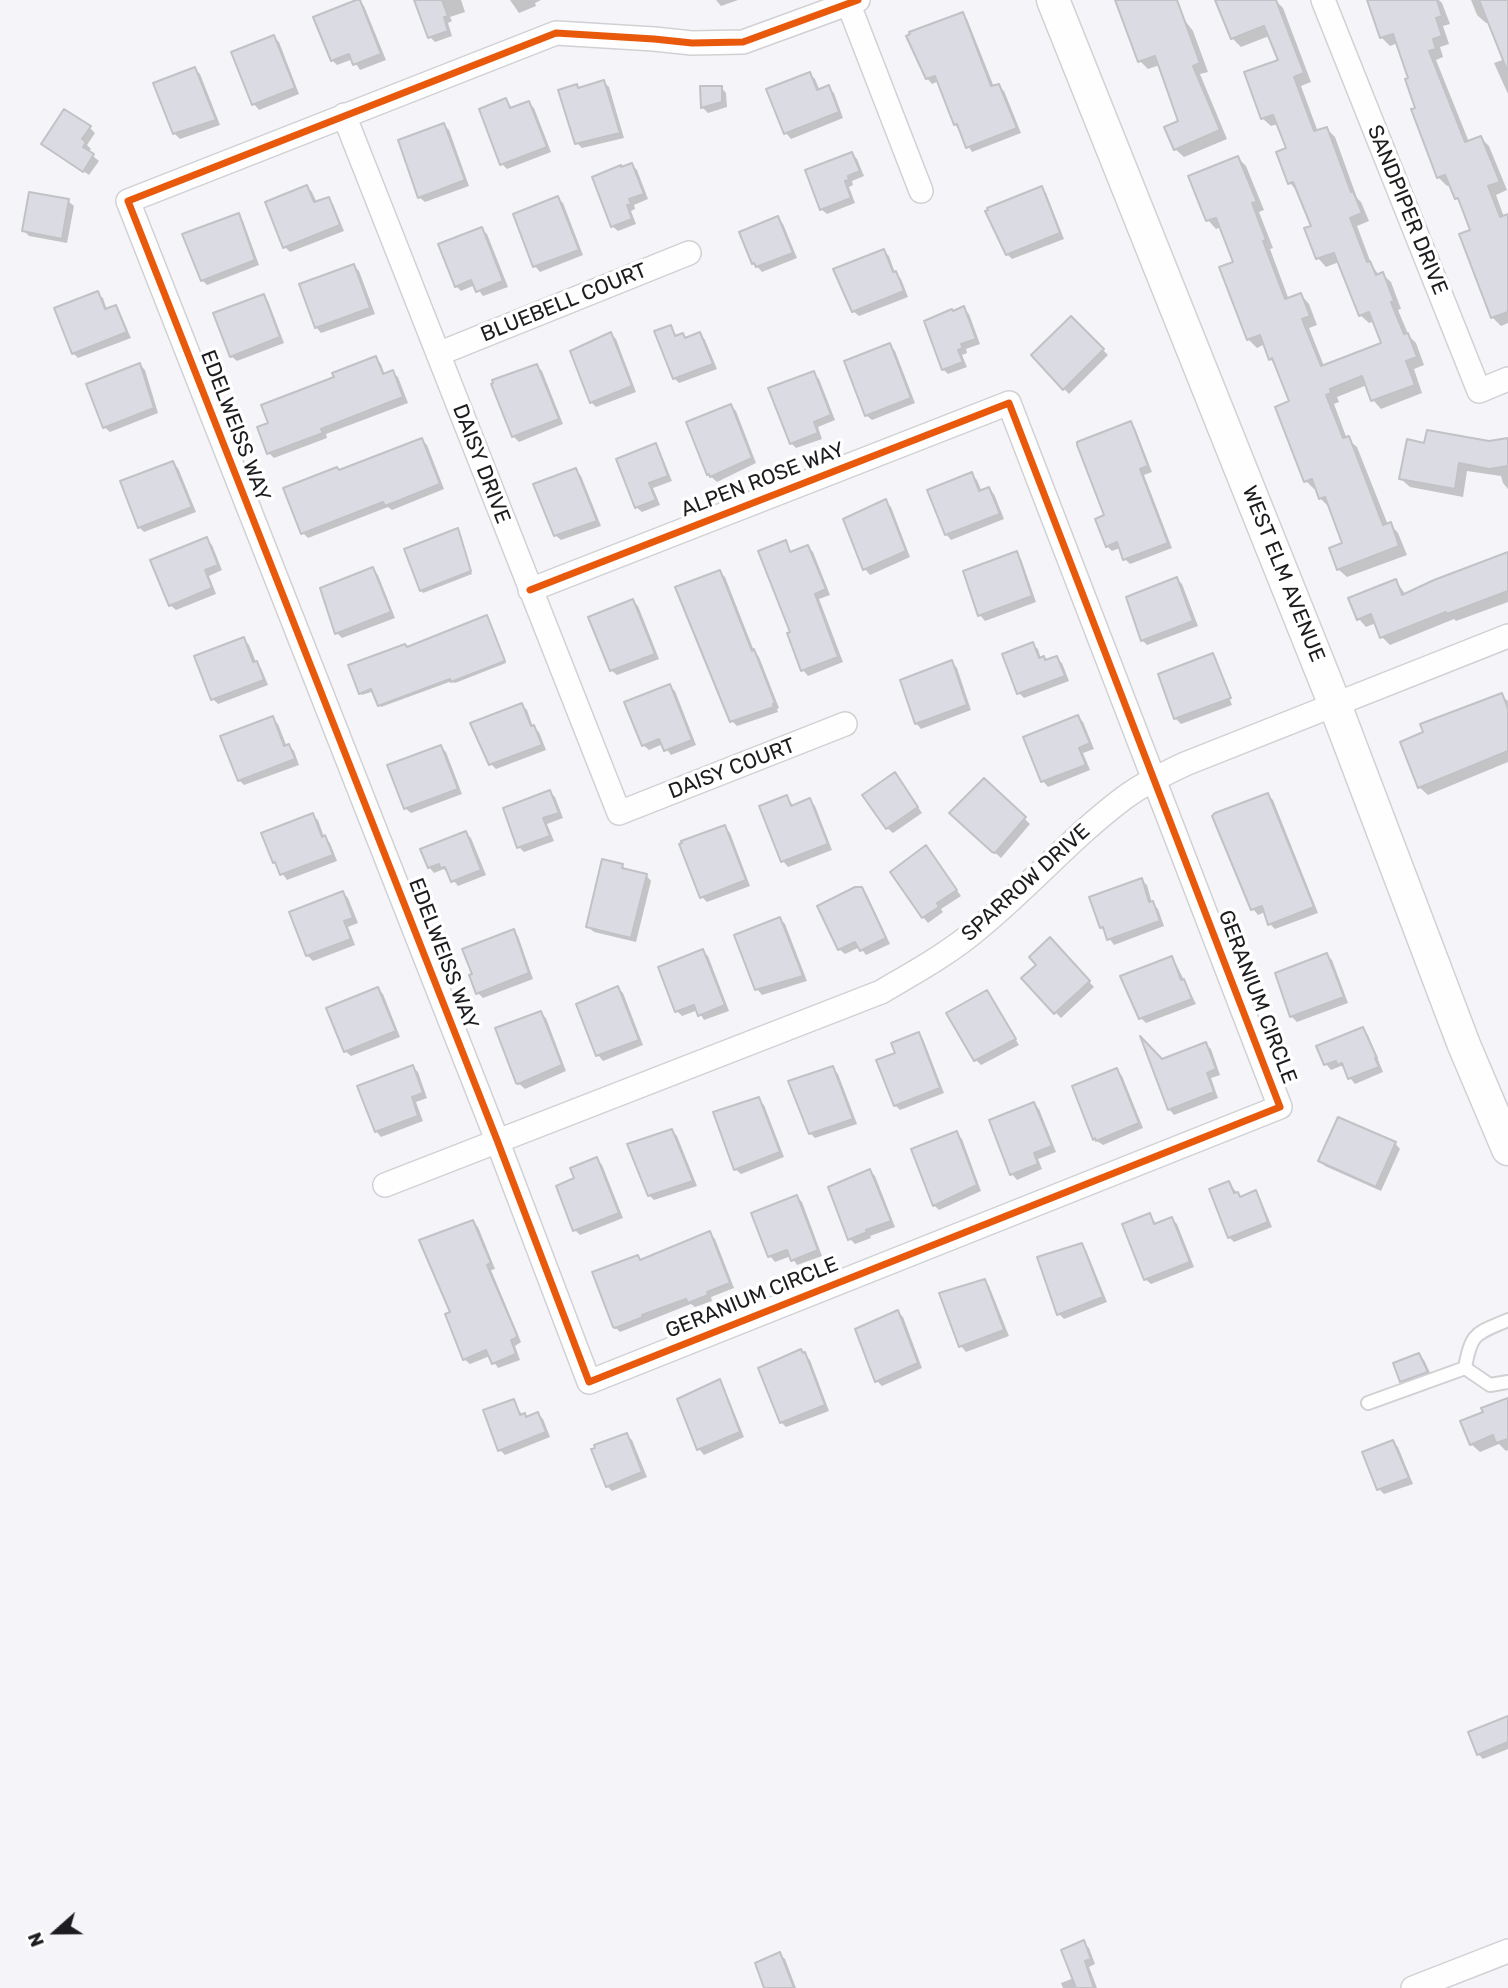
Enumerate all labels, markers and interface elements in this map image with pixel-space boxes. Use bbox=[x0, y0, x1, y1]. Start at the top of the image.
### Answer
street label: SANDPIPER DRIVE bbox=[1361, 121, 1453, 299]
street label: BLUEBELL COURT bbox=[477, 258, 651, 348]
street label: EDELWEISS WAY bbox=[195, 347, 275, 505]
street label: DAISY DRIVE bbox=[447, 401, 515, 527]
street label: ALPEN ROSE WAY bbox=[678, 437, 848, 523]
street label: WEST ELM AVENUE bbox=[1236, 482, 1330, 666]
street label: DAISY COURT bbox=[665, 733, 799, 805]
street label: SPARROW DRIVE bbox=[957, 819, 1095, 947]
street label: EDELWEISS WAY bbox=[403, 875, 483, 1033]
street label: GERANIUM CIRCLE bbox=[1212, 907, 1302, 1087]
street label: GERANIUM CIRCLE bbox=[662, 1252, 842, 1344]
north arrow bbox=[21, 1897, 91, 1967]
text: N bbox=[23, 1929, 49, 1950]

